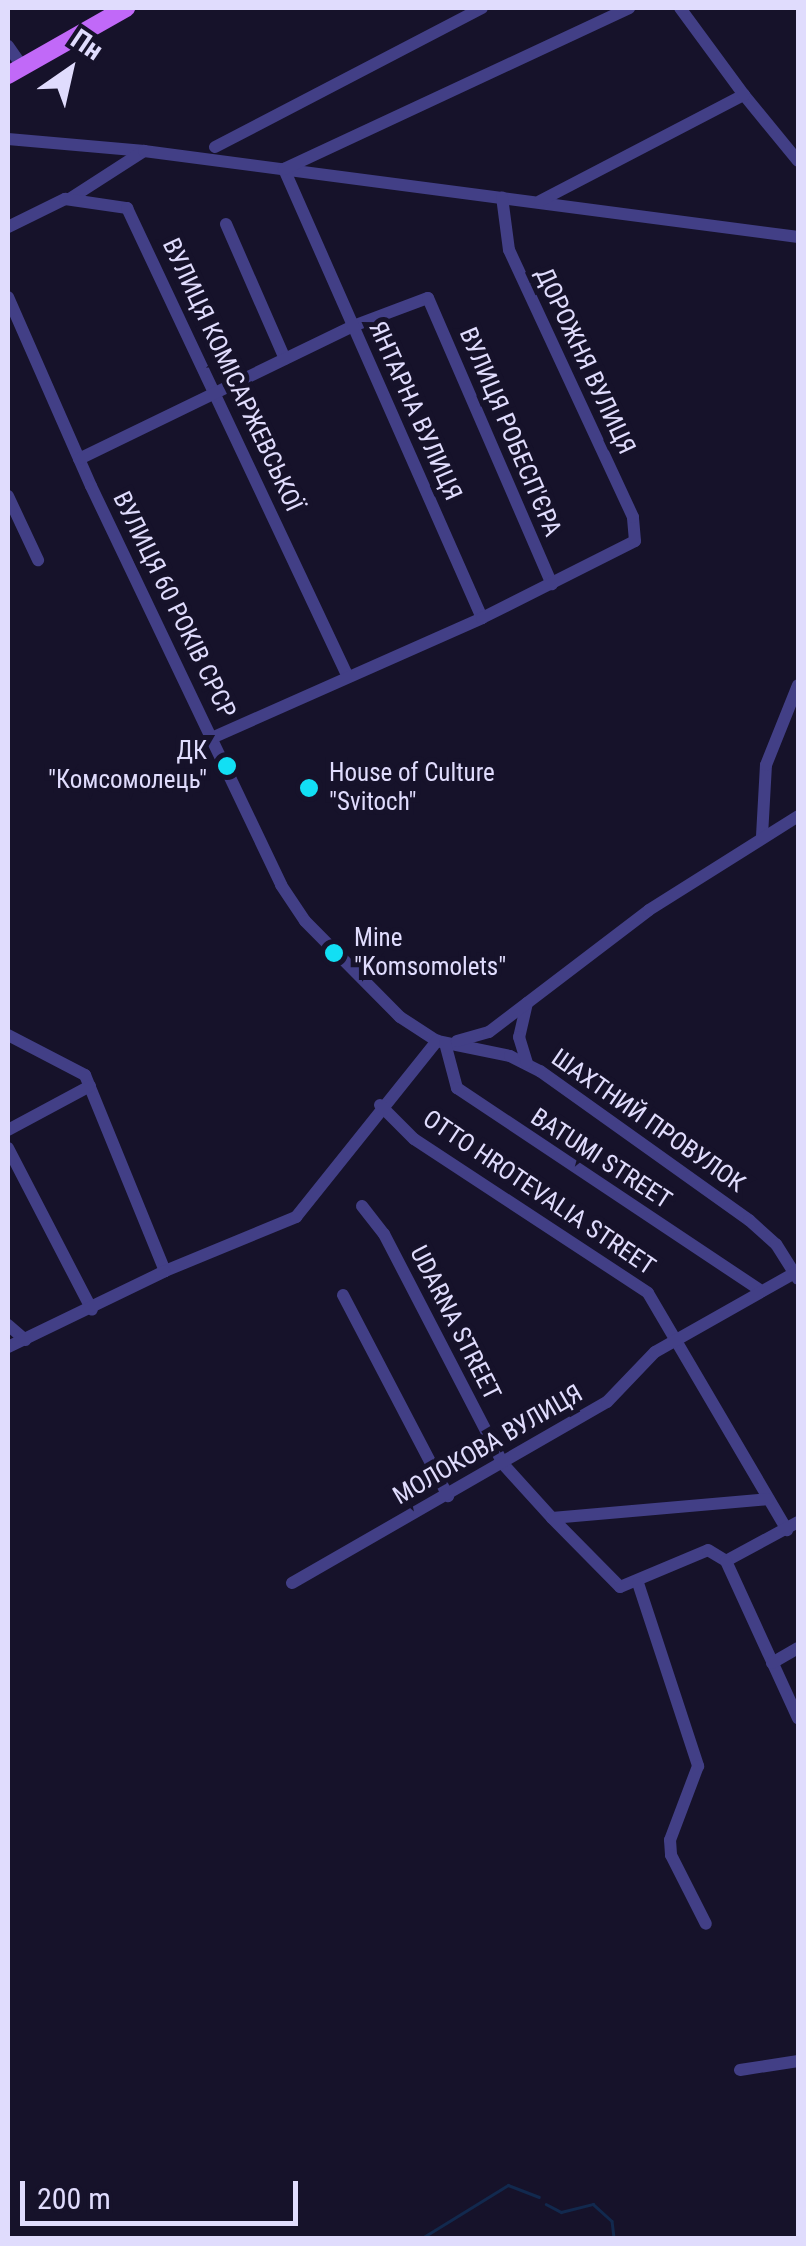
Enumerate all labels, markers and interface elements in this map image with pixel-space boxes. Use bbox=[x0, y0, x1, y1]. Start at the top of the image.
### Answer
north arrow bbox=[20, 20, 120, 120]
text: Пн bbox=[65, 22, 109, 67]
street label: ВУЛИЦЯ КОМІСАРЖЕВСЬКОЇ bbox=[155, 234, 309, 516]
street label: ДОРОЖНЯ ВУЛИЦЯ bbox=[529, 263, 641, 459]
street label: ЯНТАРНА ВУЛИЦЯ bbox=[362, 317, 468, 505]
street label: ВУЛИЦЯ РОБЕСП'ЄРА bbox=[452, 323, 568, 541]
street label: ВУЛИЦЯ 60 РОКІВ СРСР bbox=[106, 487, 242, 723]
place label: ДК "Комсомолець" bbox=[48, 737, 207, 796]
marker: ДК "Комсомолець" bbox=[216, 755, 238, 777]
place label: House of Culture "Svitoch" bbox=[329, 759, 495, 818]
marker: House of Culture "Svitoch" bbox=[298, 777, 320, 799]
place label: Mine "Komsomolets" bbox=[354, 924, 506, 983]
marker: Mine "Komsomolets" bbox=[323, 942, 345, 964]
street label: ШАХТНИЙ ПРОВУЛОК bbox=[545, 1043, 751, 1199]
street label: BATUMI STREET bbox=[525, 1102, 677, 1216]
street label: OTTO HROTEVALIA STREET bbox=[417, 1104, 661, 1282]
street label: UDARNA STREET bbox=[403, 1241, 507, 1405]
street label: МОЛОКОВА ВУЛИЦЯ bbox=[388, 1379, 588, 1511]
scale bar bbox=[25, 2161, 302, 2223]
text: 200 m bbox=[37, 2181, 111, 2216]

